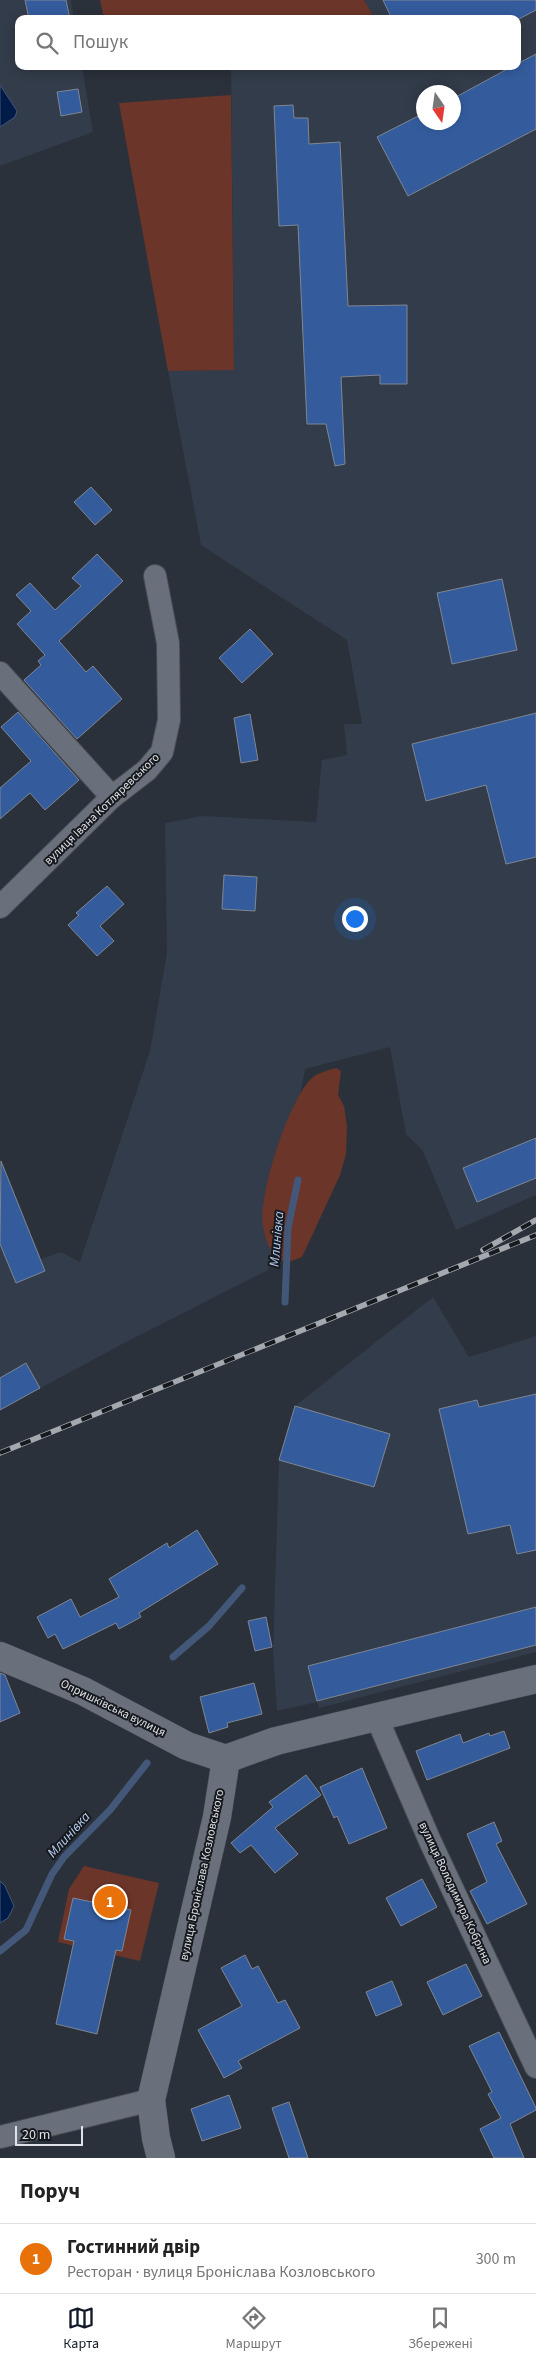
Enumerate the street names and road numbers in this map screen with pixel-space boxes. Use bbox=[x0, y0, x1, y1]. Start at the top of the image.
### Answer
street label: вулиця Івана Котляревського bbox=[41, 749, 163, 869]
street label: Опришківська вулиця bbox=[57, 1675, 169, 1741]
street label: вулиця Броніслава Козловського bbox=[176, 1788, 228, 1962]
street label: вулиця Володимира Кобрина bbox=[415, 1819, 495, 1967]

